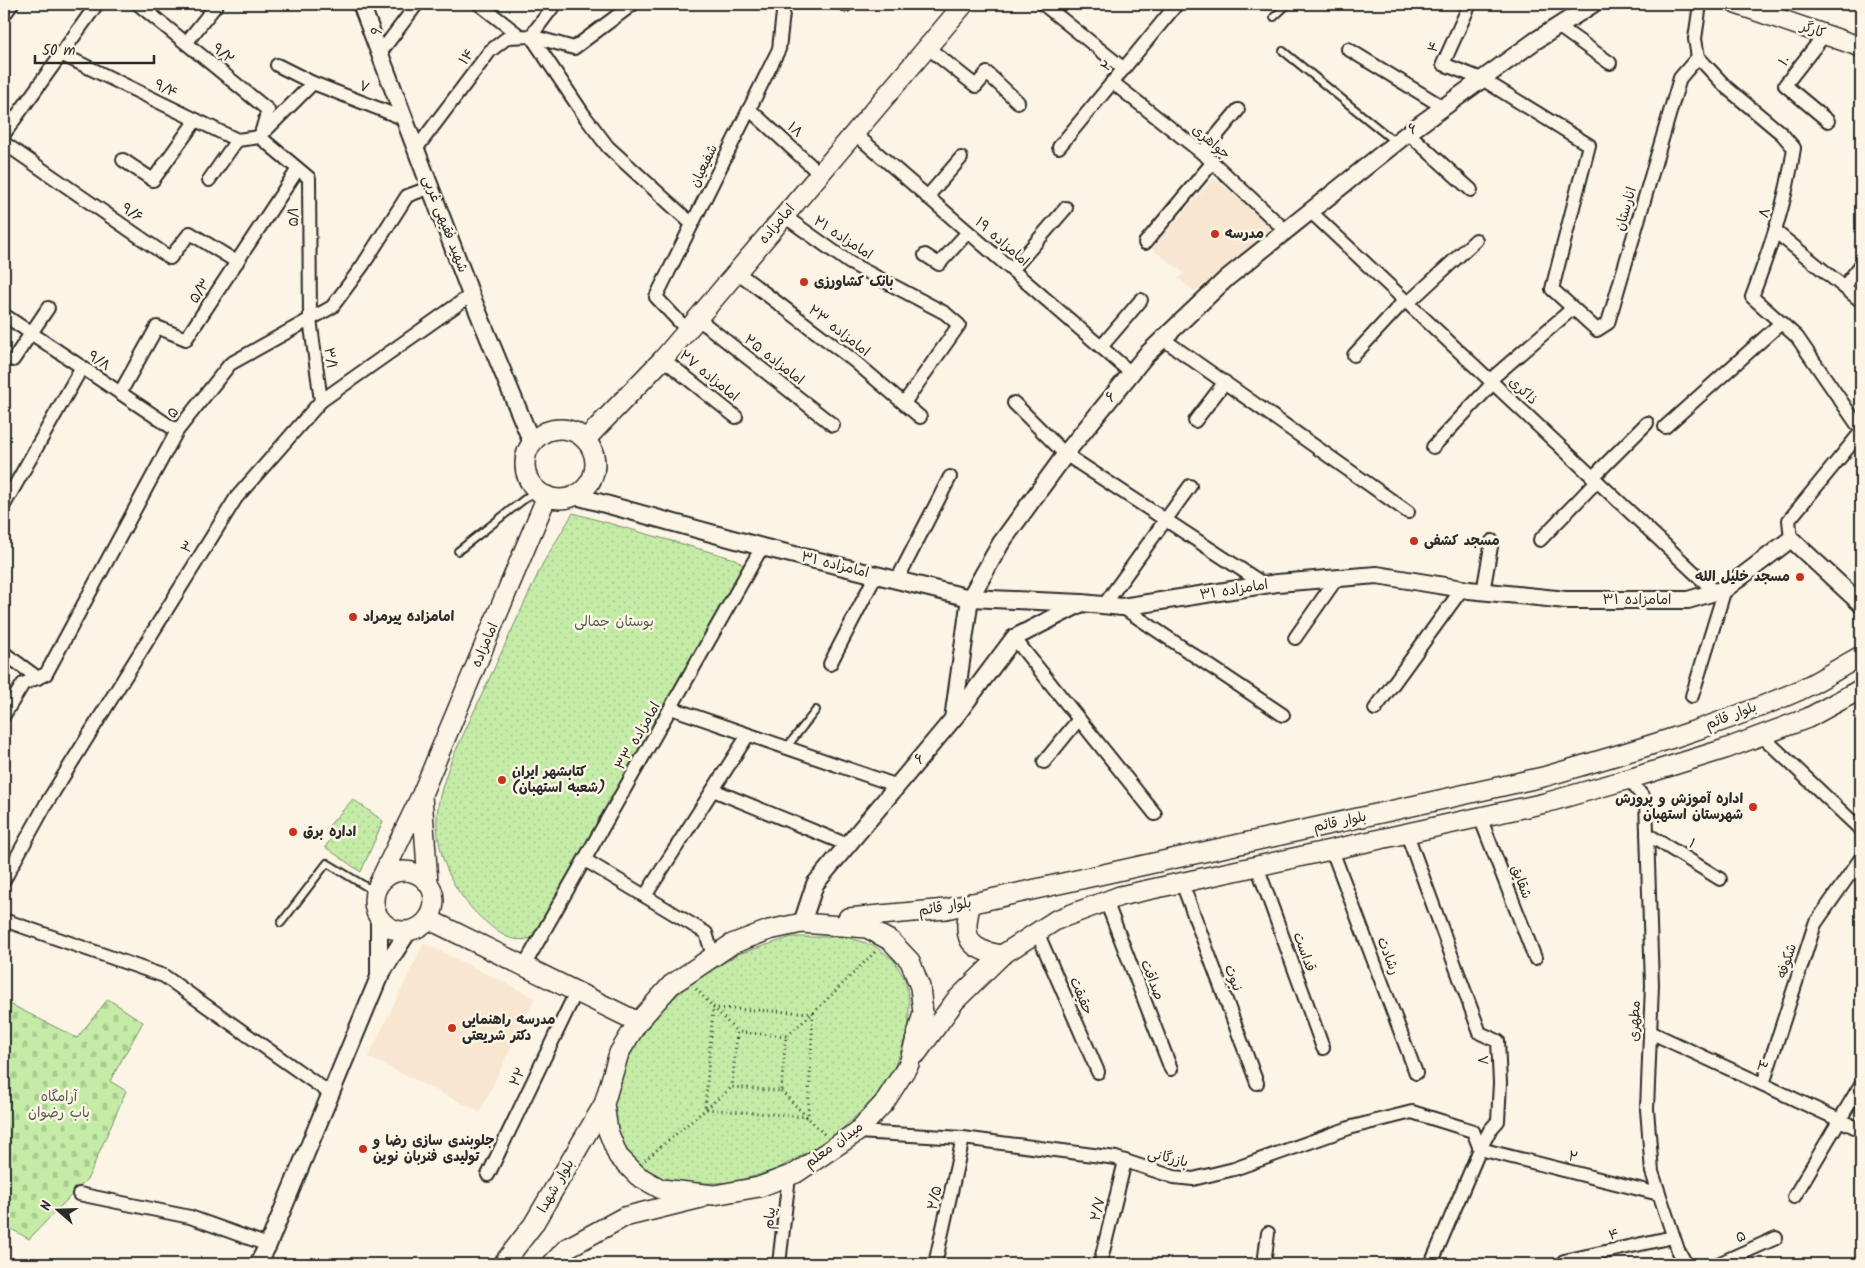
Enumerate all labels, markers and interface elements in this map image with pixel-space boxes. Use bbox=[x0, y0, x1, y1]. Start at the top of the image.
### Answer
street label: کارگر bbox=[1797, 15, 1828, 44]
street label: ۹ bbox=[366, 22, 388, 42]
scale bar bbox=[35, 32, 154, 64]
street label: ۹/۲ bbox=[207, 38, 239, 70]
street label: ۴ bbox=[1422, 38, 1446, 56]
text: 50 m bbox=[42, 39, 76, 63]
street label: ۱۴ bbox=[454, 44, 480, 70]
street label: ۱۰ bbox=[1773, 50, 1797, 72]
street label: ۲ bbox=[1096, 55, 1118, 77]
street label: ۹/۴ bbox=[150, 74, 182, 104]
street label: ۷ bbox=[355, 75, 373, 99]
street label: ۱۸ bbox=[782, 117, 808, 143]
street label: ۶ bbox=[1403, 118, 1423, 140]
street label: جواهری bbox=[1187, 119, 1235, 165]
street label: شفیعیان bbox=[684, 141, 724, 191]
street label: شهید فقیهی غربی bbox=[416, 172, 474, 276]
street label: انارستان bbox=[1609, 184, 1643, 234]
street label: ۹/۶ bbox=[117, 198, 147, 228]
street label: امامزاده bbox=[754, 199, 800, 249]
street label: ۸ bbox=[1753, 205, 1777, 221]
street label: ۵/۱ bbox=[283, 207, 305, 227]
street label: امامزاده ۲۱ bbox=[809, 211, 877, 265]
street label: امامزاده ۱۹ bbox=[970, 212, 1034, 272]
place label: مدرسه bbox=[1225, 223, 1264, 245]
marker: مدرسه bbox=[1209, 228, 1221, 240]
place label: بانک کشاورزی bbox=[814, 271, 894, 293]
street label: ۵/۳ bbox=[184, 274, 216, 308]
marker: بانک کشاورزی bbox=[798, 276, 810, 288]
street label: امامزاده ۲۳ bbox=[803, 300, 875, 362]
street label: امامزاده ۲۵ bbox=[739, 329, 809, 391]
street label: ۹/۸ bbox=[83, 345, 115, 377]
street label: امامزاده ۲۷ bbox=[674, 345, 744, 407]
street label: ۳/۱ bbox=[318, 346, 342, 370]
street label: ذاکری bbox=[1504, 372, 1542, 410]
street label: ۶ bbox=[1100, 387, 1122, 407]
street label: ۵ bbox=[161, 402, 185, 424]
place label: مسجد کشفی bbox=[1424, 530, 1500, 552]
marker: مسجد کشفی bbox=[1408, 535, 1420, 547]
street label: ۳ bbox=[176, 536, 200, 558]
street label: امامزاده ۳۱ bbox=[799, 546, 871, 584]
place label: مسجد خلیل الله bbox=[1695, 566, 1790, 588]
marker: مسجد خلیل الله bbox=[1794, 571, 1806, 583]
street label: امامزاده ۳۱ bbox=[1198, 574, 1270, 606]
street label: امامزاده ۳۱ bbox=[1602, 589, 1672, 611]
place label: امامزاده پیرمراد bbox=[363, 606, 455, 628]
marker: امامزاده پیرمراد bbox=[347, 611, 359, 623]
park label: بوستان جمالی bbox=[574, 611, 654, 633]
street label: امامزاده bbox=[466, 619, 504, 671]
street label: بلوار قائم bbox=[1702, 696, 1760, 736]
street label: امامزاده ۳۳ bbox=[610, 698, 666, 774]
street label: ۶ bbox=[909, 749, 931, 769]
place label: کتابشهر ایران (شعبه استهبان) bbox=[512, 761, 606, 799]
marker: کتابشهر ایران (شعبه استهبان) bbox=[496, 774, 508, 786]
place label: اداره آموزش و پرورش شهرستان استهبان bbox=[1615, 788, 1743, 826]
marker: اداره آموزش و پرورش شهرستان استهبان bbox=[1747, 801, 1759, 813]
street label: بلوار قائم bbox=[1311, 806, 1369, 838]
place label: اداره برق bbox=[303, 821, 357, 843]
marker: اداره برق bbox=[287, 826, 299, 838]
street label: ۱ bbox=[1684, 833, 1700, 855]
street label: شقایق bbox=[1505, 862, 1537, 902]
street label: بلوار قائم bbox=[917, 892, 973, 922]
street label: قداست bbox=[1287, 929, 1321, 975]
street label: رشادت bbox=[1371, 934, 1405, 978]
street label: شکوفه bbox=[1771, 941, 1803, 981]
street label: صداقت bbox=[1134, 957, 1170, 1003]
street label: نبوت bbox=[1218, 961, 1248, 995]
street label: حقیقت bbox=[1063, 974, 1099, 1018]
street label: مطهری bbox=[1623, 1000, 1647, 1042]
place label: مدرسه راهنمایی دکتر شریعتی bbox=[462, 1009, 556, 1047]
marker: مدرسه راهنمایی دکتر شریعتی bbox=[446, 1022, 458, 1034]
street label: ۸ bbox=[1473, 1055, 1495, 1065]
street label: ۳ bbox=[1752, 1055, 1772, 1079]
street label: ۲۲ bbox=[504, 1064, 532, 1090]
park label: آرامگاه باب رضوان bbox=[28, 1086, 90, 1124]
street label: میدان معلم bbox=[800, 1116, 868, 1174]
place label: جلوبندی سازی رضا و تولیدی فنربان نوین bbox=[372, 1130, 495, 1168]
street label: بازرگانی bbox=[1145, 1142, 1191, 1174]
marker: جلوبندی سازی رضا و تولیدی فنربان نوین bbox=[357, 1143, 369, 1155]
street label: ۲ bbox=[1566, 1145, 1580, 1169]
street label: بلوار شهدا bbox=[532, 1155, 580, 1217]
street label: ۲/۵ bbox=[922, 1184, 948, 1212]
north arrow bbox=[32, 1186, 82, 1236]
street label: ۲/۷ bbox=[1085, 1195, 1111, 1223]
text: N bbox=[35, 1198, 59, 1214]
street label: پیام bbox=[758, 1206, 782, 1230]
street label: ۴ bbox=[1606, 1223, 1622, 1247]
street label: ۵ bbox=[1732, 1225, 1750, 1249]

